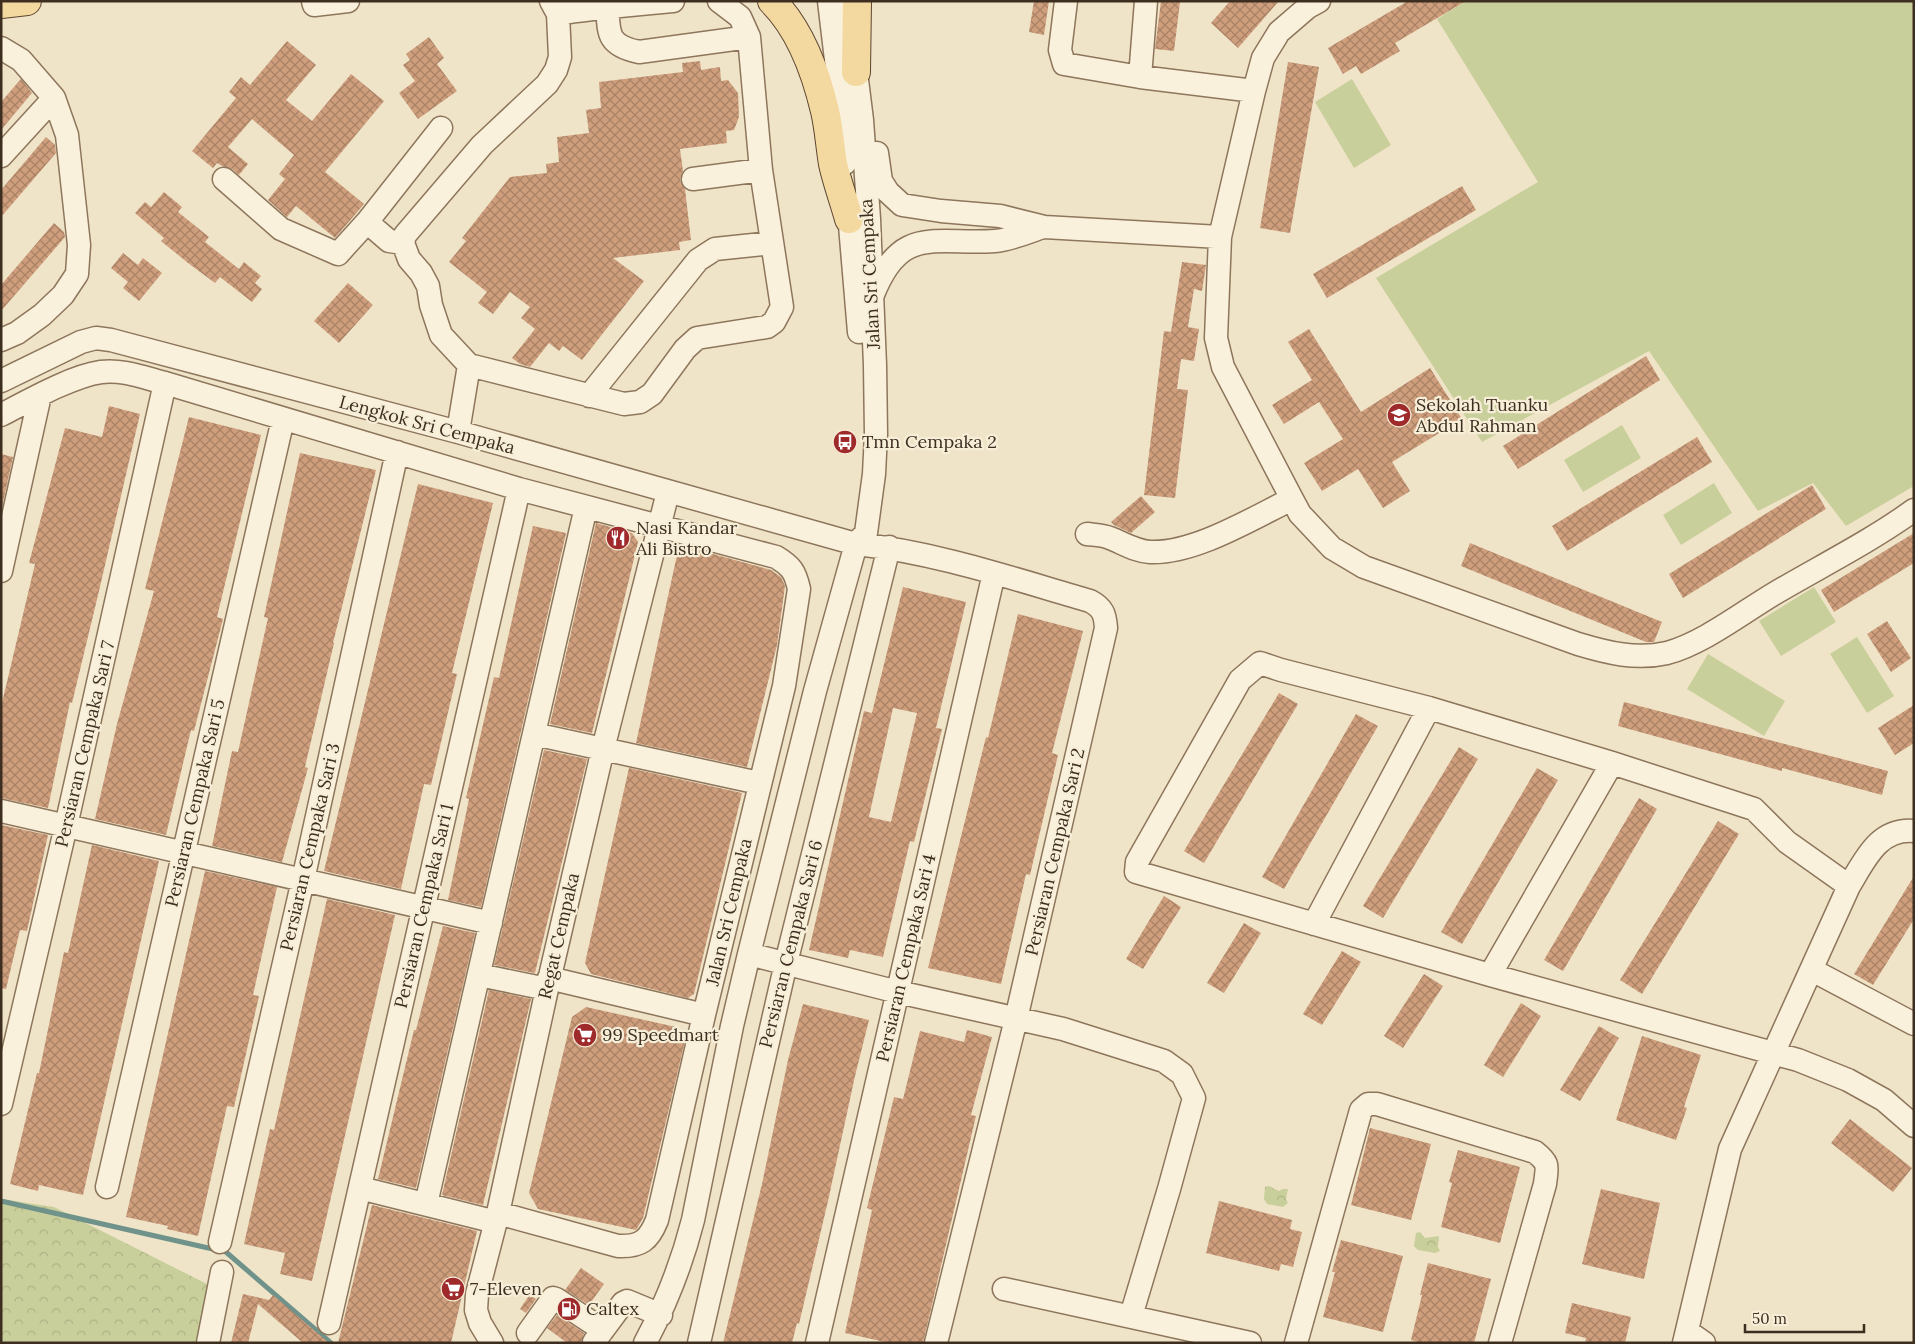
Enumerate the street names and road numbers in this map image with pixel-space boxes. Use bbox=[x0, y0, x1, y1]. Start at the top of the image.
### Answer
street label: Jalan Sri Cempaka bbox=[854, 198, 885, 351]
street label: Lengkok Sri Cempaka bbox=[337, 390, 518, 459]
street label: Persiaran Cempaka Sari 7 bbox=[50, 638, 119, 849]
street label: Persiaran Cempaka Sari 5 bbox=[159, 697, 230, 909]
street label: Persiaran Cempaka Sari 3 bbox=[274, 741, 345, 953]
street label: Persiaran Cempaka Sari 2 bbox=[1019, 746, 1090, 958]
street label: Persiaran Cempaka Sari 1 bbox=[389, 801, 458, 1010]
street label: Jalan Sri Cempaka bbox=[700, 836, 757, 989]
street label: Persiaran Cempaka Sari 6 bbox=[754, 838, 827, 1050]
street label: Persiaran Cempaka Sari 4 bbox=[870, 852, 941, 1064]
street label: Regat Cempaka bbox=[533, 870, 584, 1001]

